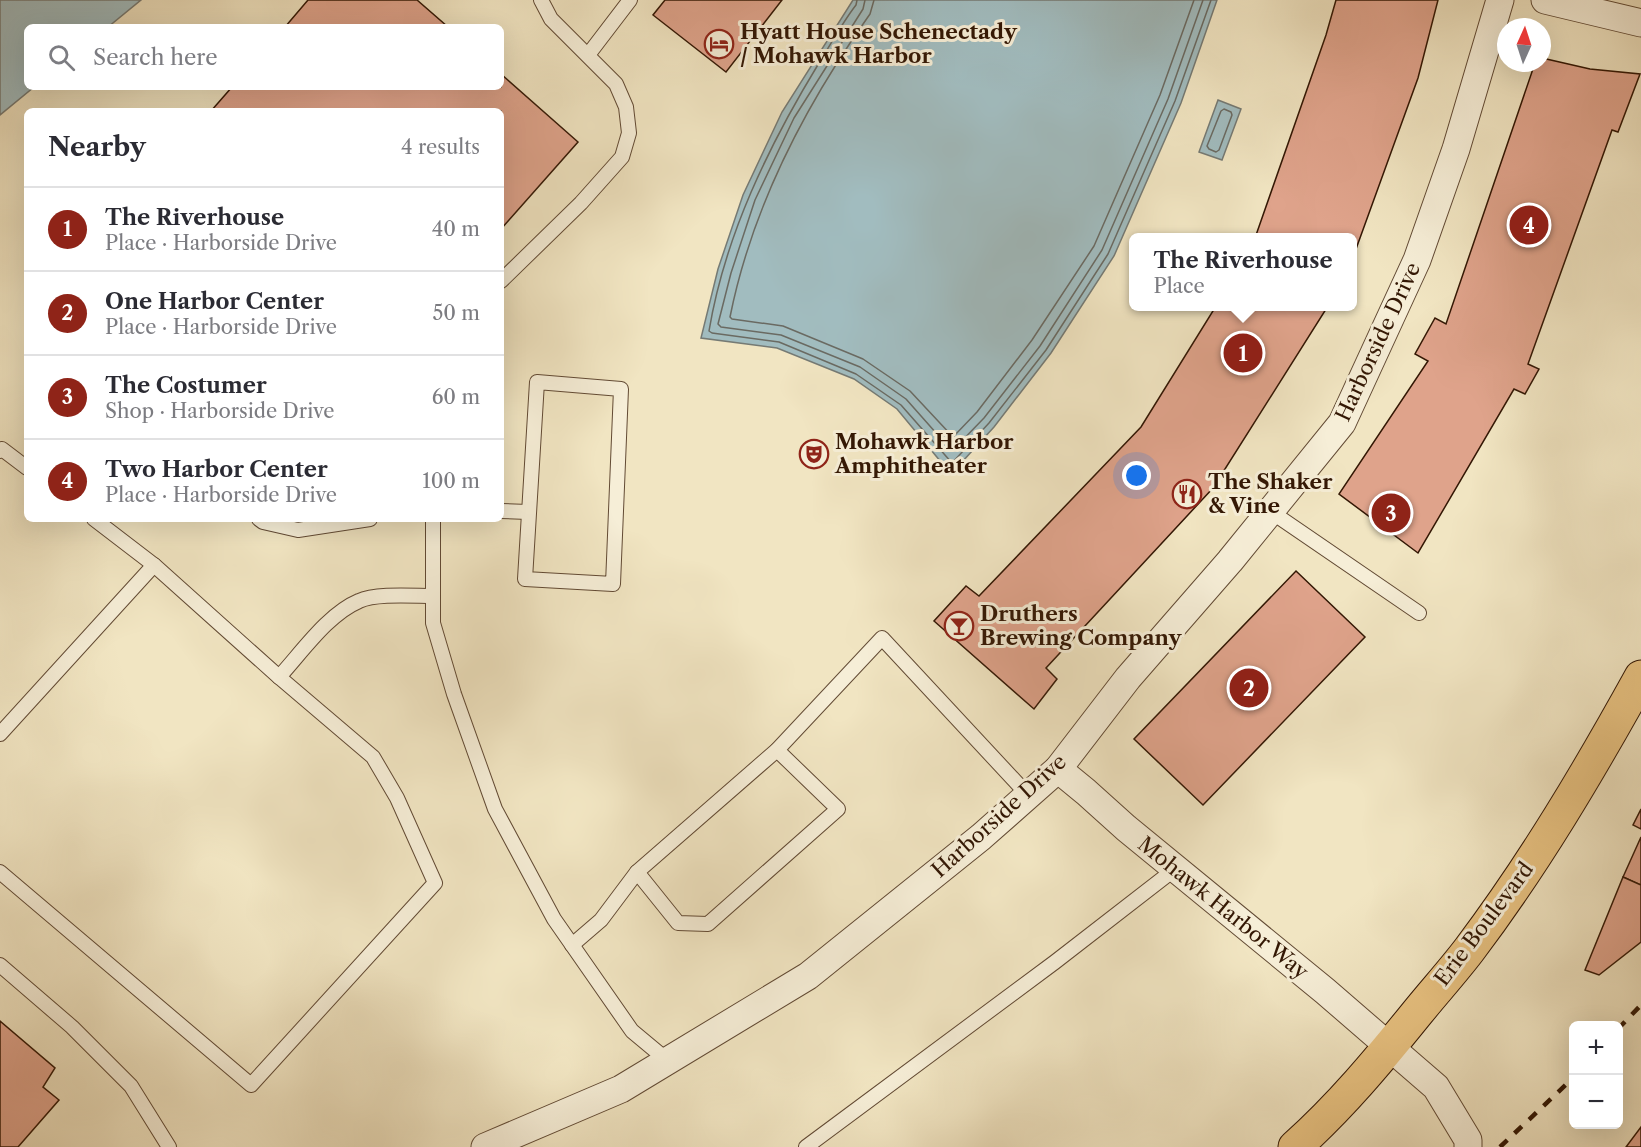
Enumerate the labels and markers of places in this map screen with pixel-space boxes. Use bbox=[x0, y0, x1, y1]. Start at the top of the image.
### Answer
place label: Hyatt House Schenectady / Mohawk Harbor bbox=[740, 19, 1018, 68]
hotel icon: Hyatt House Schenectady / Mohawk Harbor bbox=[703, 28, 735, 60]
pin: 4 bbox=[1510, 202, 1549, 248]
pin: 1 bbox=[1224, 330, 1262, 376]
place label: Mohawk Harbor Amphitheater bbox=[834, 429, 1014, 478]
theatre icon: Mohawk Harbor Amphitheater bbox=[798, 438, 830, 470]
place label: The Shaker & Vine bbox=[1208, 469, 1333, 518]
restaurant icon: The Shaker & Vine bbox=[1171, 478, 1203, 510]
pin: 3 bbox=[1372, 490, 1410, 536]
place label: Druthers Brewing Company bbox=[980, 601, 1182, 650]
bar icon: Druthers Brewing Company bbox=[943, 610, 975, 642]
pin: 2 bbox=[1230, 666, 1268, 710]

